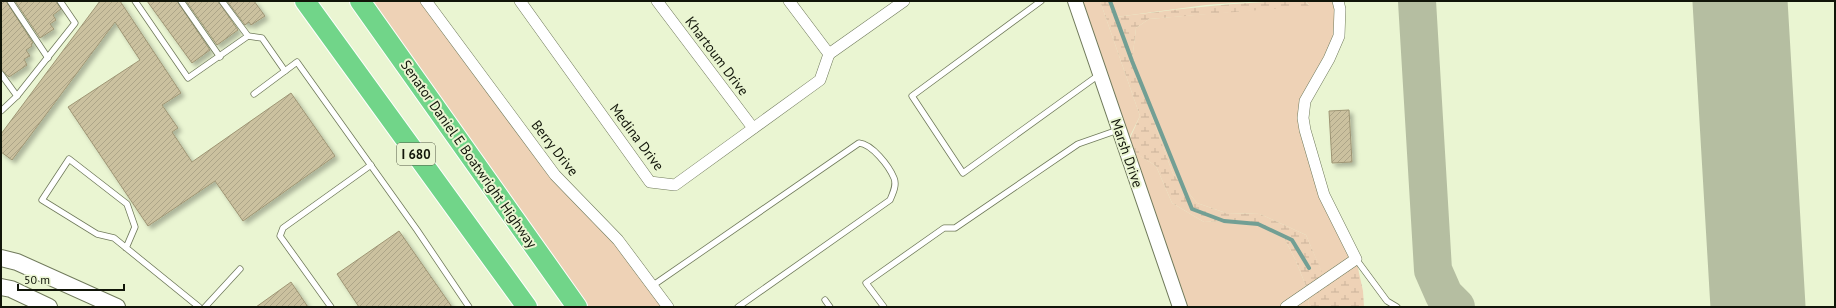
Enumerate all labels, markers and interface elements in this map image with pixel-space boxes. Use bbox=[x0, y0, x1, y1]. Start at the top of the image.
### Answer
street label: Khartoum Drive bbox=[681, 13, 753, 99]
street label: Senator Daniel E Boatwright Highway bbox=[397, 57, 541, 252]
street label: Medina Drive bbox=[606, 100, 668, 174]
street label: Berry Drive bbox=[528, 116, 582, 180]
street label: Marsh Drive bbox=[1107, 116, 1147, 190]
road number: I 680 bbox=[397, 143, 435, 165]
scale bar bbox=[18, 266, 124, 292]
text: 50 m bbox=[24, 272, 50, 287]

